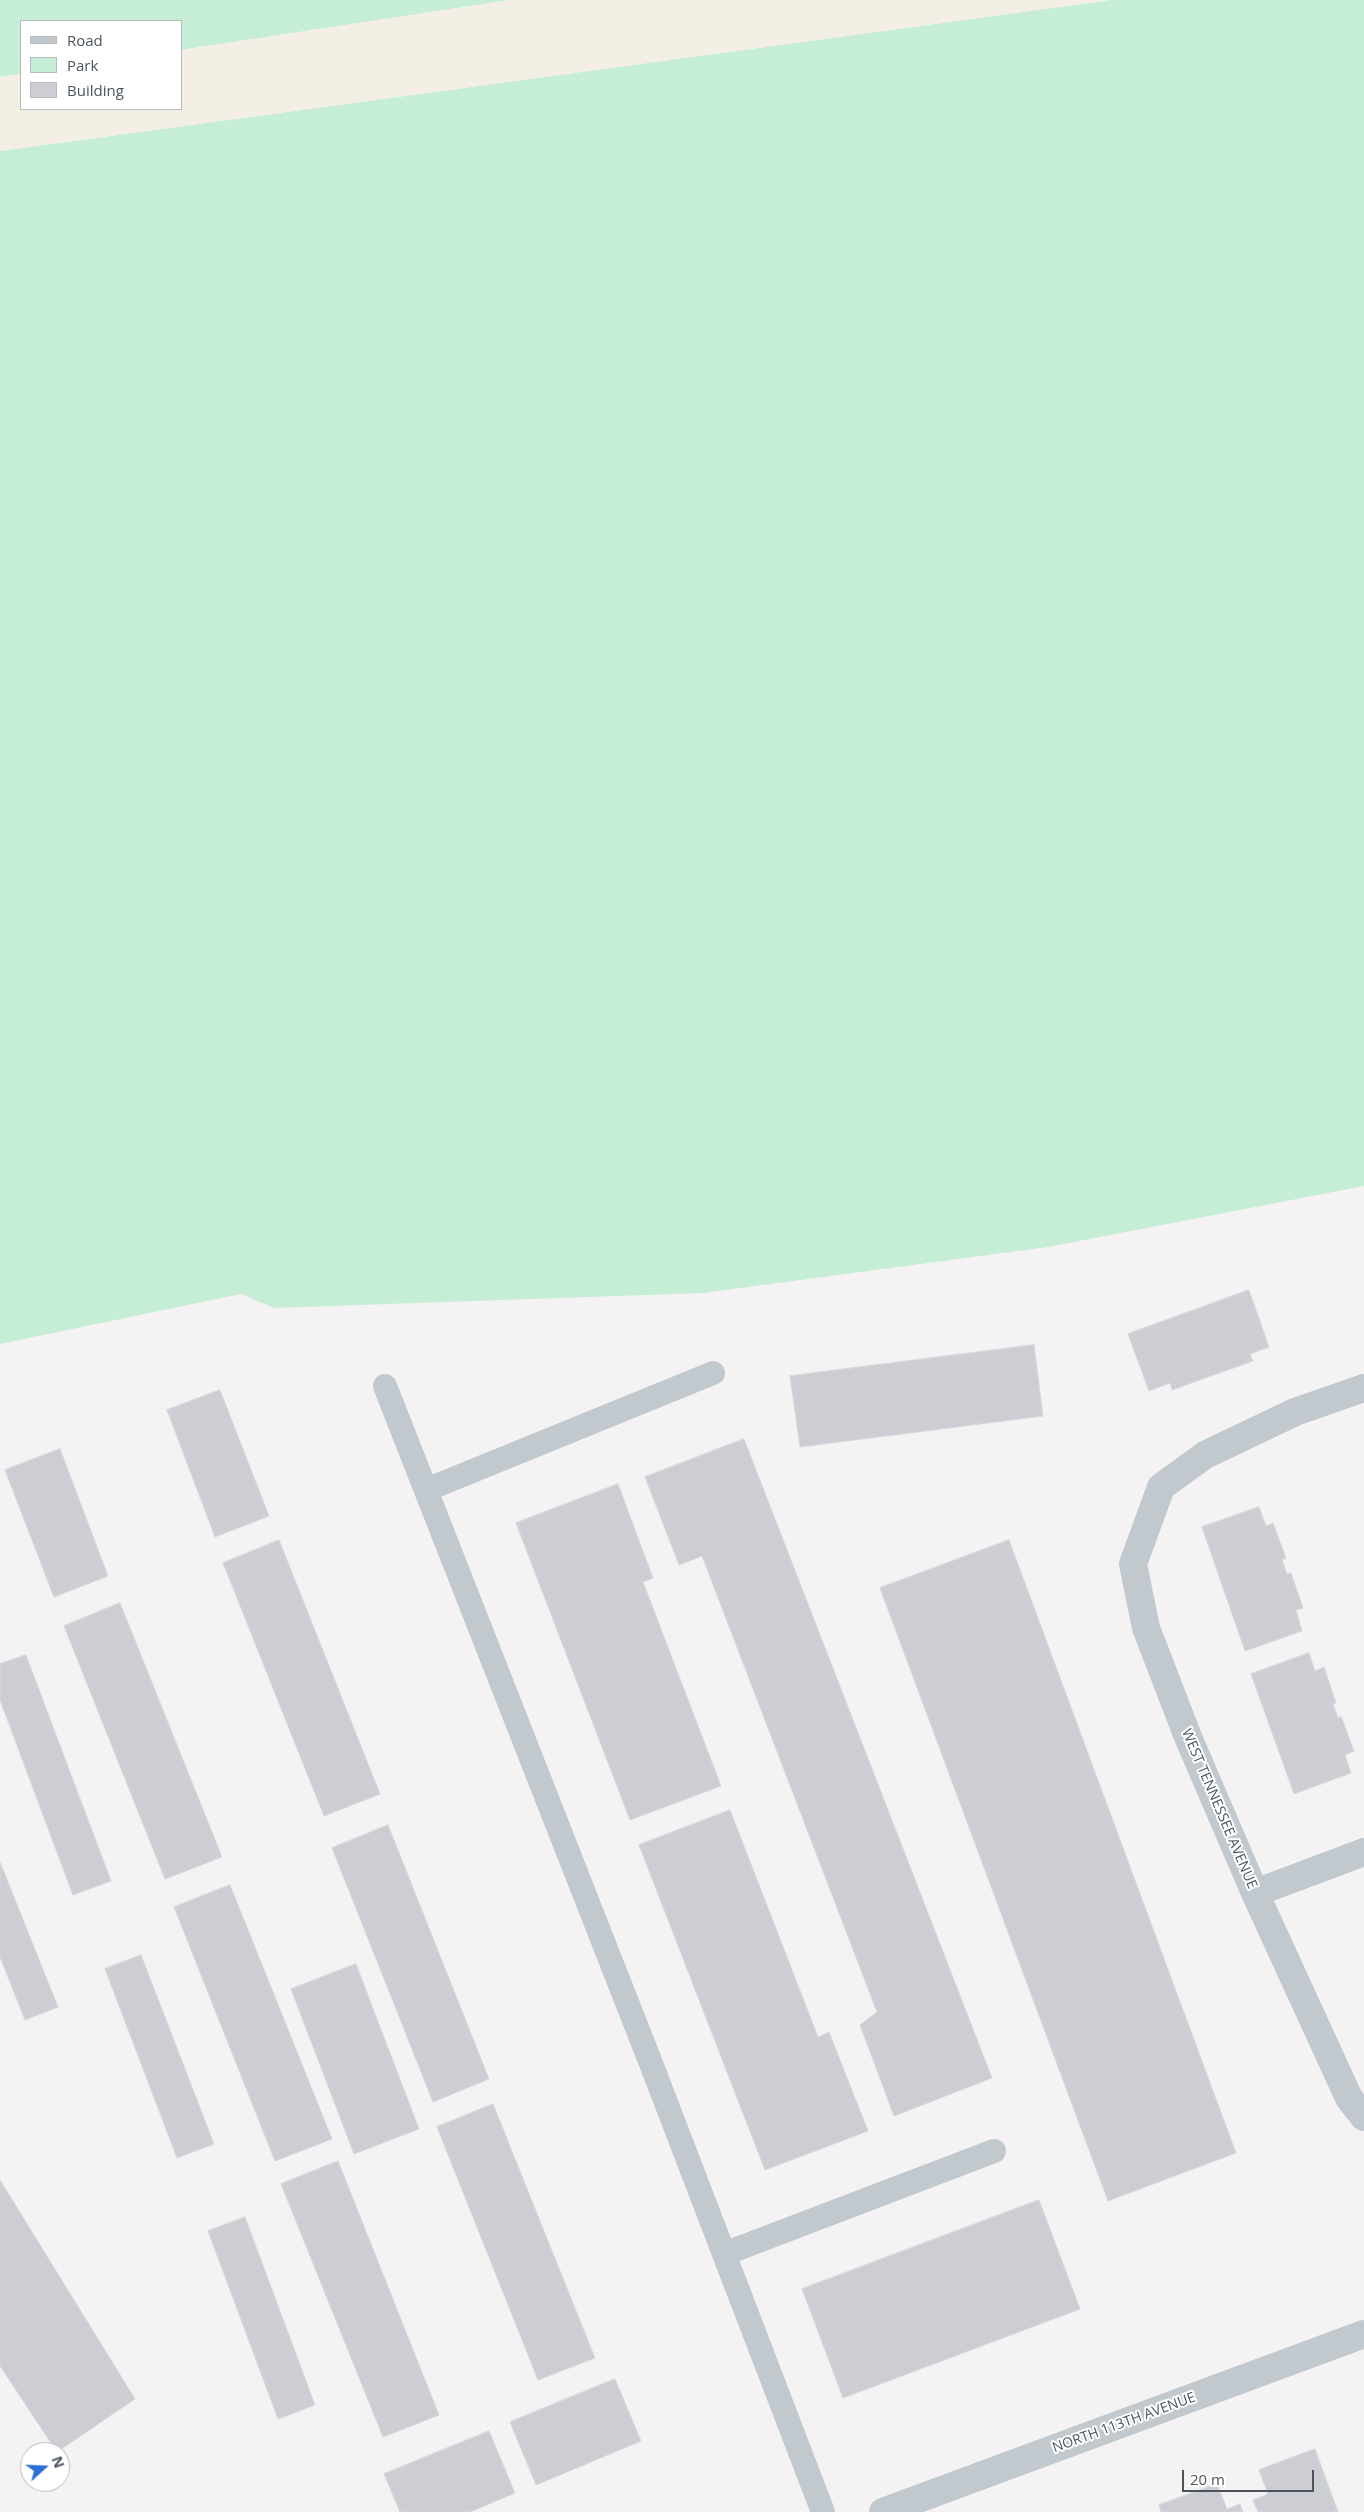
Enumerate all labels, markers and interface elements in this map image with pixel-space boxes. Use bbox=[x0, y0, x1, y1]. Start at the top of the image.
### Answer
legend bbox=[20, 20, 182, 110]
text: Road bbox=[67, 30, 103, 50]
text: Park bbox=[67, 55, 98, 75]
text: Building bbox=[67, 80, 124, 100]
street label: WEST TENNESSEE AVENUE bbox=[1178, 1726, 1260, 1892]
street label: NORTH 113TH AVENUE bbox=[1050, 2389, 1198, 2457]
north arrow bbox=[20, 2442, 70, 2492]
text: N bbox=[48, 2453, 69, 2471]
scale bar bbox=[1184, 2460, 1316, 2492]
text: 20 m bbox=[1190, 2469, 1225, 2489]

